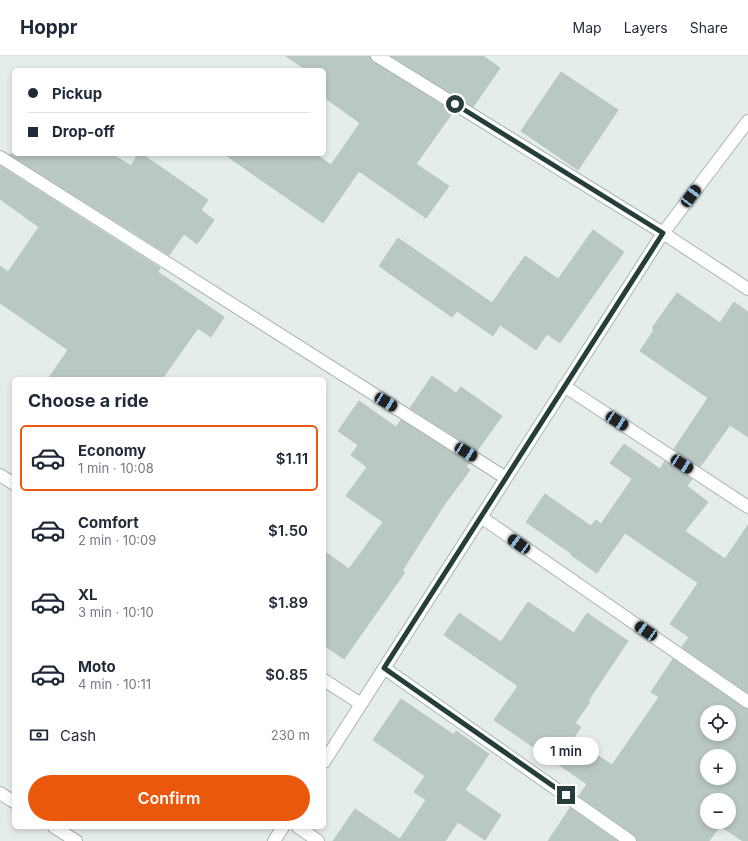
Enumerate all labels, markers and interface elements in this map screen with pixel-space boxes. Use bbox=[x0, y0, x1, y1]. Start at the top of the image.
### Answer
text: Hoppr bbox=[20, 16, 78, 39]
text: Map bbox=[573, 19, 602, 36]
text: Layers bbox=[624, 19, 668, 36]
text: Share bbox=[690, 19, 728, 36]
text: Pickup bbox=[52, 84, 102, 103]
route start bbox=[446, 95, 464, 113]
text: Drop-off bbox=[52, 122, 115, 141]
car bbox=[679, 183, 703, 209]
text: Choose a ride bbox=[28, 390, 149, 411]
car bbox=[373, 391, 399, 413]
car bbox=[604, 409, 630, 433]
icon: car bbox=[30, 440, 66, 476]
text: Economy bbox=[78, 441, 146, 460]
car bbox=[453, 441, 479, 463]
text: $1.11 bbox=[276, 449, 308, 468]
car bbox=[669, 452, 695, 476]
text: 1 min · 10:08 bbox=[78, 460, 154, 476]
icon: car bbox=[30, 512, 66, 548]
text: Comfort bbox=[78, 513, 139, 532]
text: $1.50 bbox=[268, 521, 308, 540]
text: 2 min · 10:09 bbox=[78, 532, 156, 548]
car bbox=[506, 532, 532, 556]
icon: car bbox=[30, 584, 66, 620]
text: XL bbox=[78, 585, 98, 604]
text: $1.89 bbox=[268, 593, 308, 612]
text: 3 min · 10:10 bbox=[78, 604, 154, 620]
car bbox=[633, 619, 659, 643]
icon: car bbox=[30, 656, 66, 692]
text: Moto bbox=[78, 657, 116, 676]
text: $0.85 bbox=[265, 665, 308, 684]
text: 4 min · 10:11 bbox=[78, 676, 151, 692]
map controls bbox=[700, 705, 736, 829]
button: locate bbox=[700, 705, 736, 741]
icon: cash bbox=[28, 724, 50, 746]
text: Cash bbox=[60, 726, 96, 745]
text: 230 m bbox=[271, 727, 310, 743]
callout: 1 min bbox=[533, 737, 599, 765]
text: 1 min bbox=[550, 743, 582, 759]
button: + bbox=[700, 749, 736, 785]
button: Confirm bbox=[28, 775, 310, 821]
route end bbox=[557, 786, 575, 804]
button: − bbox=[700, 793, 736, 829]

